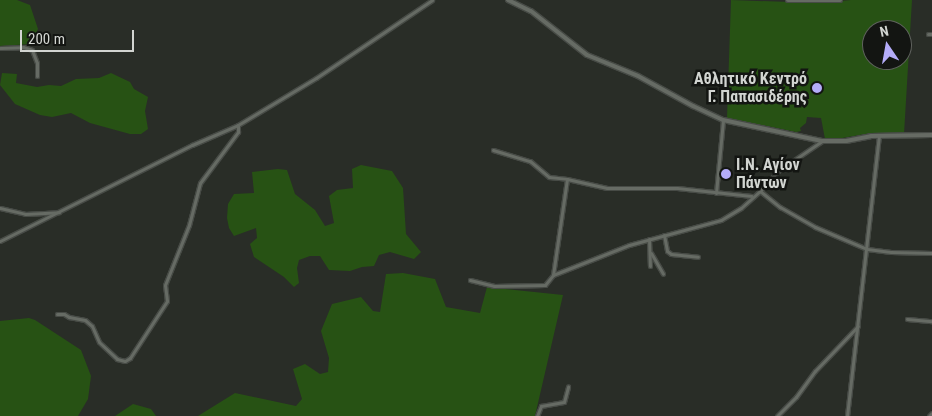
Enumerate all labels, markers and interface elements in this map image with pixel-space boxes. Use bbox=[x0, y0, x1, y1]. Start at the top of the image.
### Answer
scale bar bbox=[22, 20, 136, 52]
north arrow bbox=[862, 20, 912, 70]
text: N bbox=[878, 23, 890, 40]
text: 200 m bbox=[28, 30, 65, 48]
place label: Αθλητικό Κεντρό Γ. Παπασιδέρης bbox=[694, 69, 807, 107]
marker: Αθλητικό Κεντρό Γ. Παπασιδέρης bbox=[811, 82, 823, 94]
place label: Ι.Ν. Αγίον Πάντων bbox=[736, 155, 800, 193]
marker: Ι.Ν. Αγίον Πάντων bbox=[720, 168, 732, 180]

